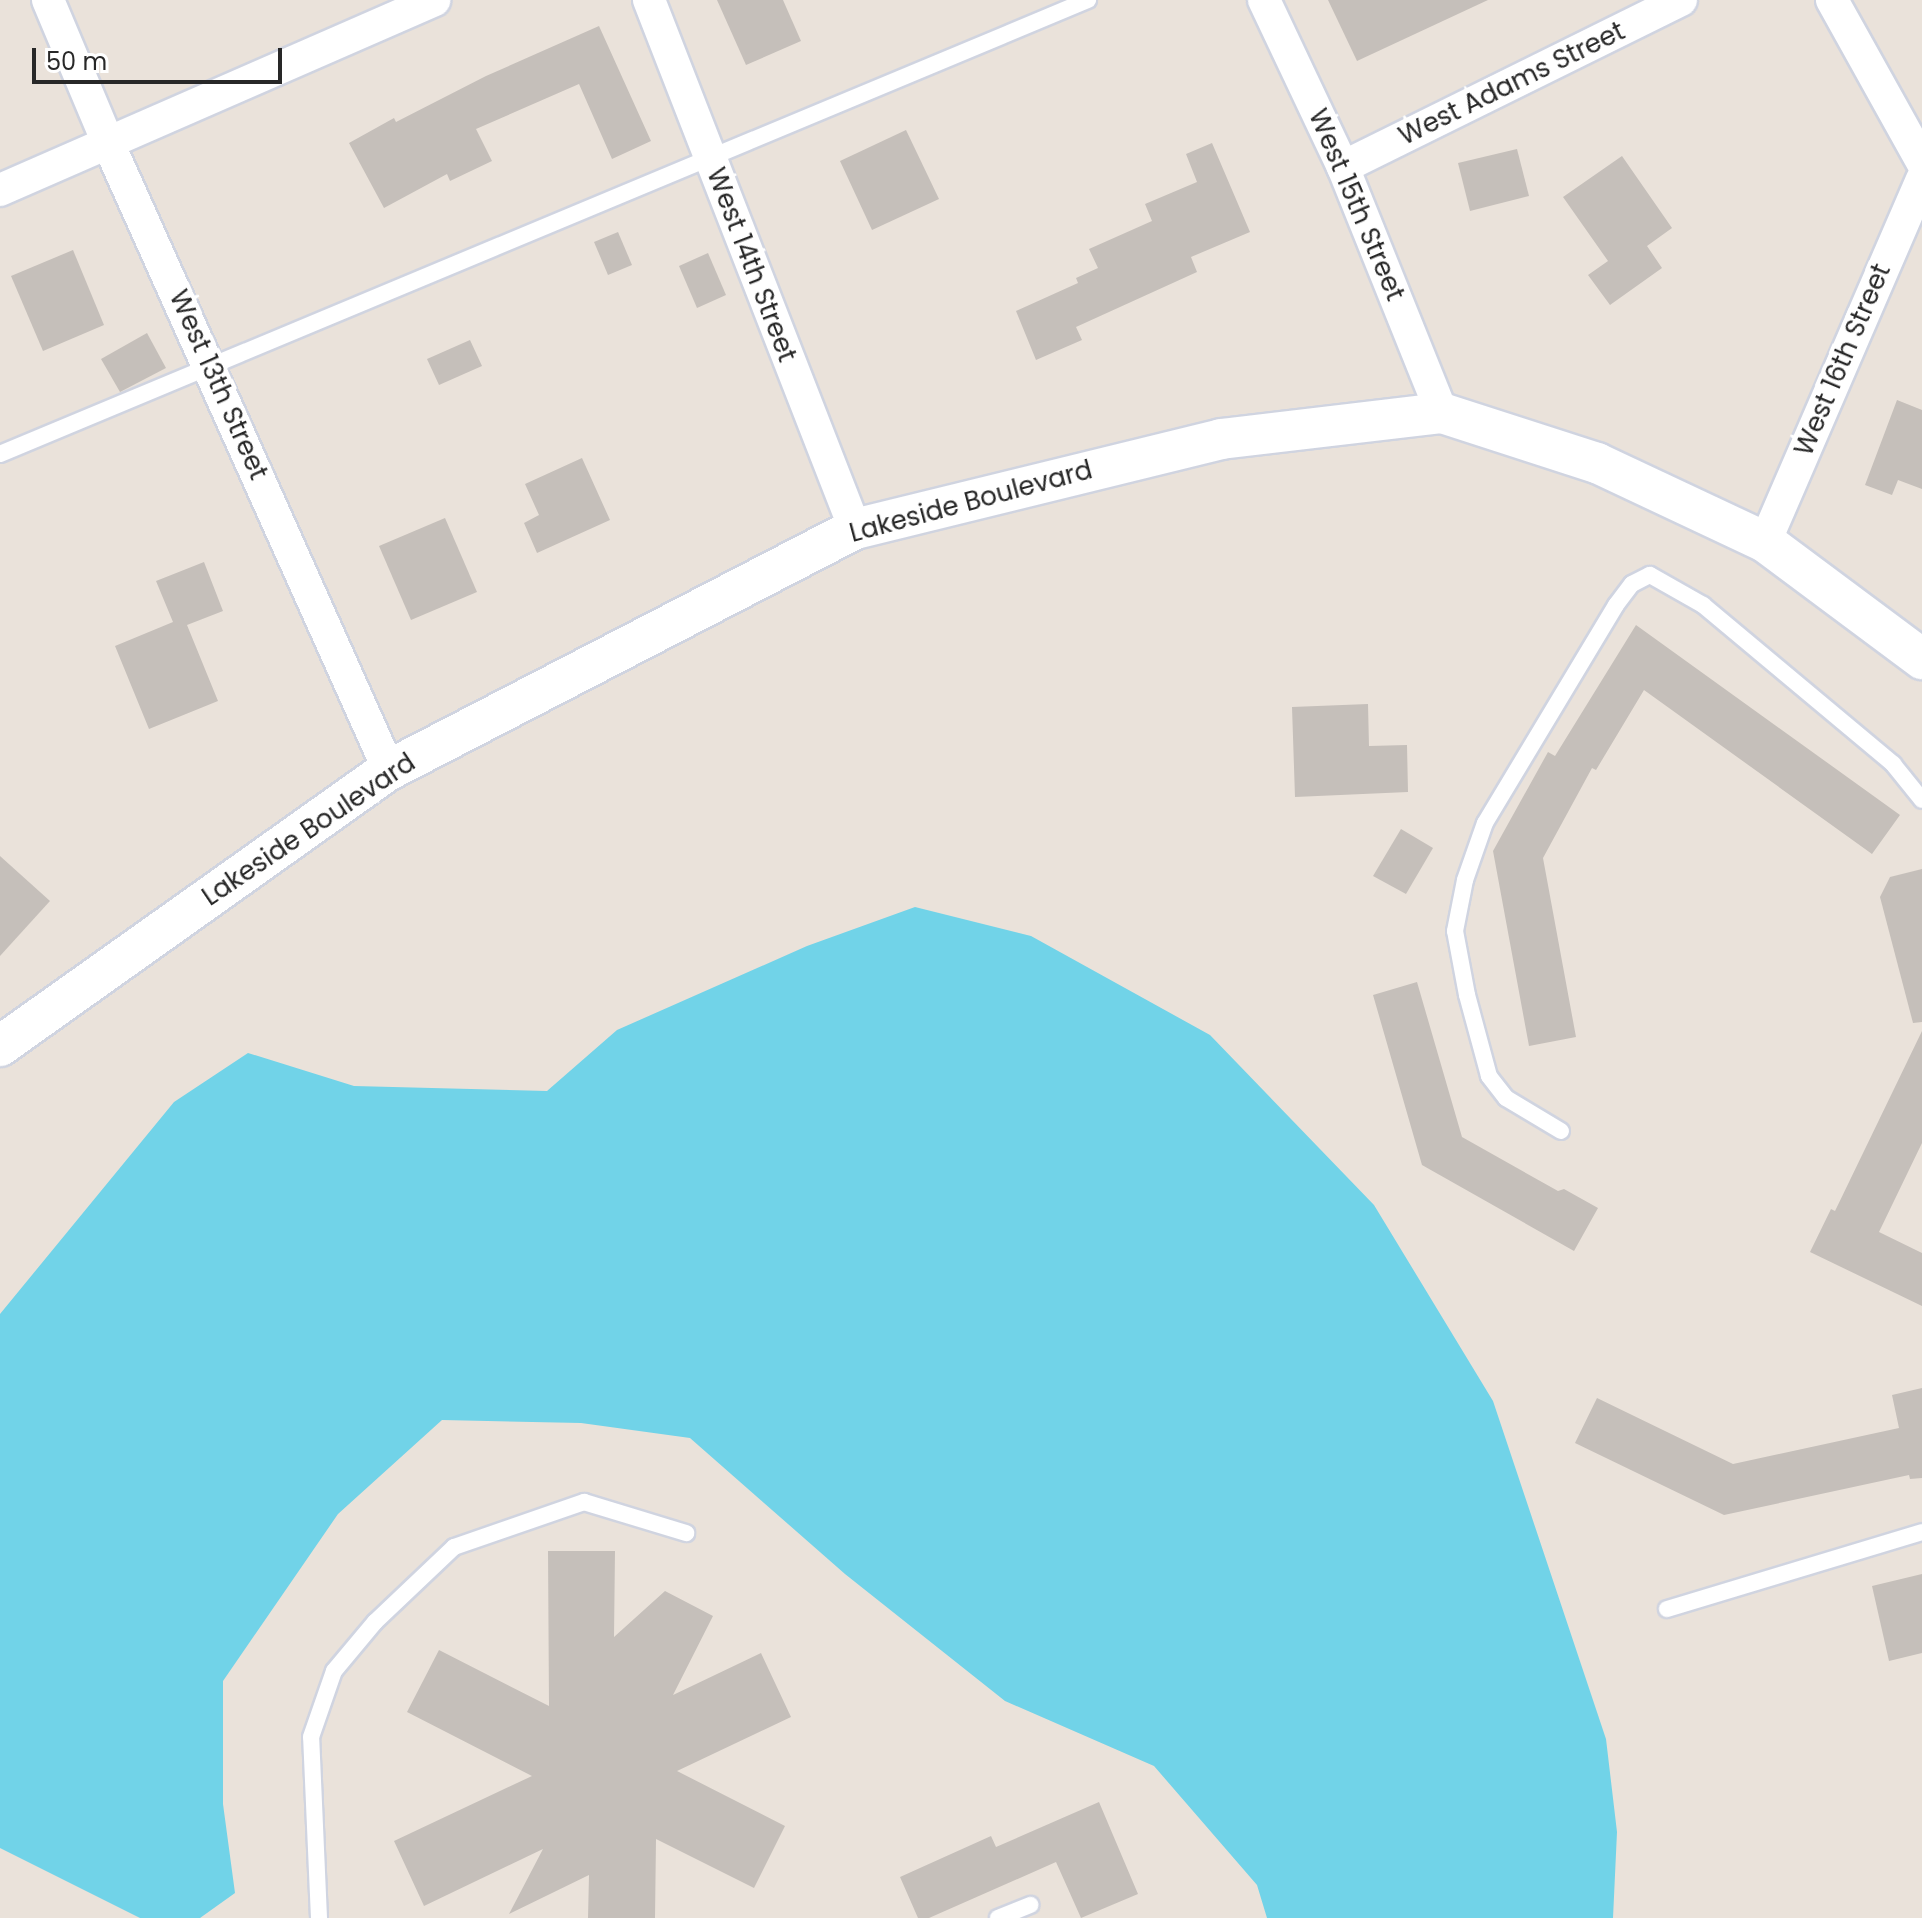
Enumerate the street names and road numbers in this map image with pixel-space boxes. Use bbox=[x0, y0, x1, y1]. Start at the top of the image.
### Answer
street label: West Adams Street bbox=[1394, 16, 1630, 152]
street label: West 15th Street bbox=[1302, 104, 1410, 306]
street label: West 14th Street bbox=[700, 164, 802, 366]
street label: West 16th Street bbox=[1788, 259, 1898, 461]
street label: West 13th Street bbox=[162, 285, 274, 485]
street label: Lakeside Boulevard bbox=[846, 455, 1096, 549]
street label: Lakeside Boulevard bbox=[197, 747, 421, 913]

